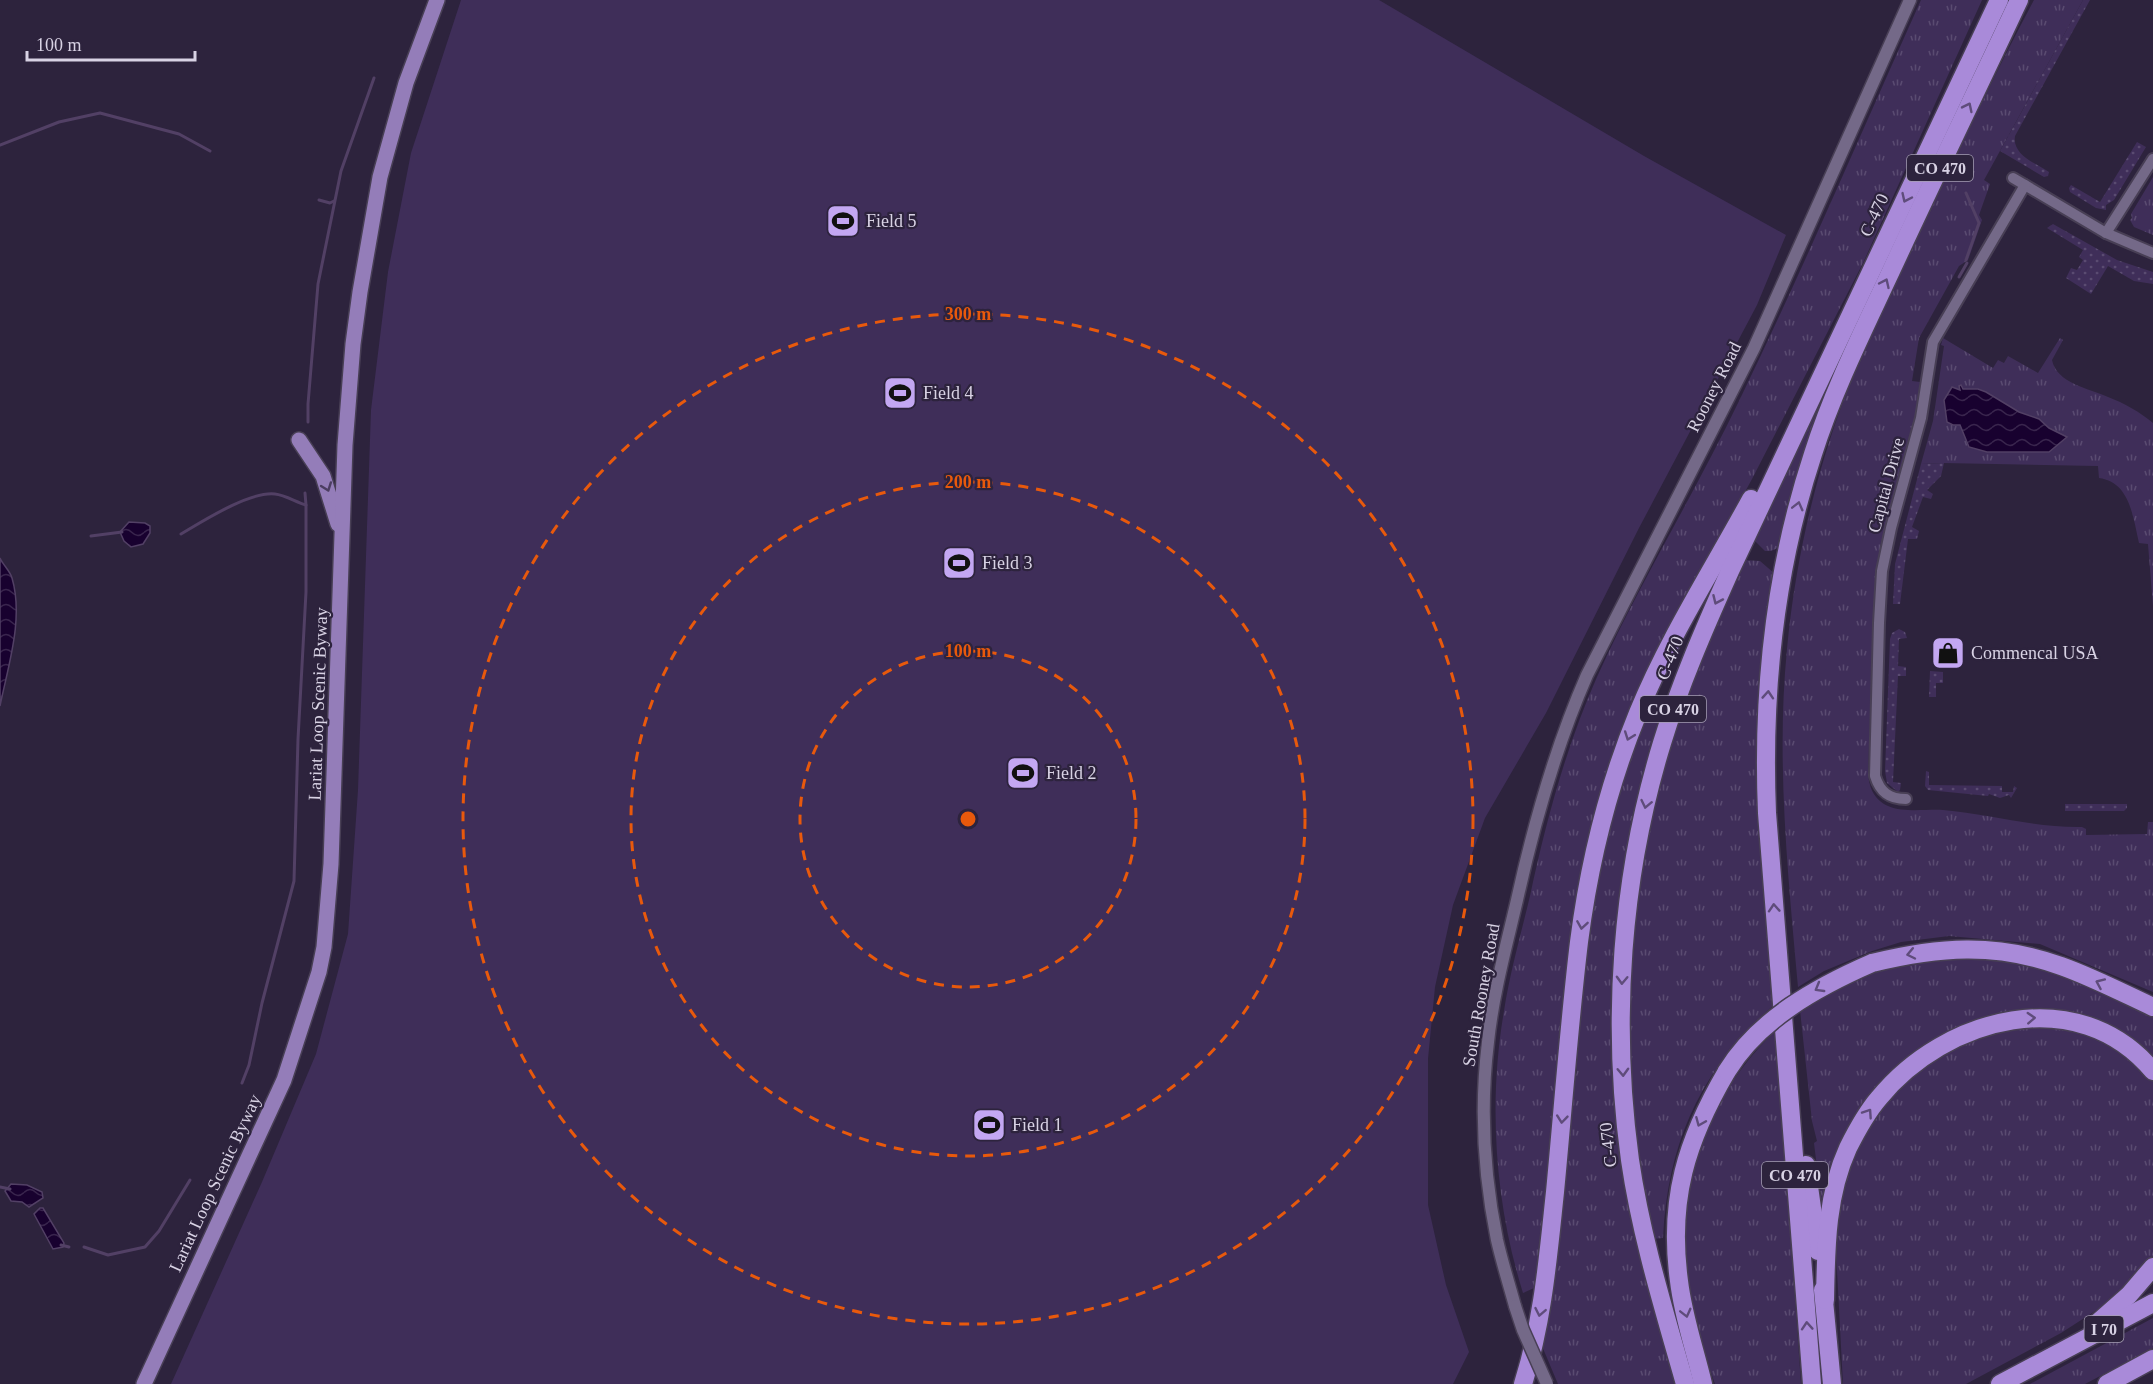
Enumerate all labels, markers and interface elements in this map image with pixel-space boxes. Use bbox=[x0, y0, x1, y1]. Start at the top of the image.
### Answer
scale bar bbox=[27, 24, 195, 62]
text: 100 m bbox=[36, 35, 82, 55]
one-way arrow bbox=[1961, 102, 1973, 113]
road number: CO 470 bbox=[1907, 155, 1973, 181]
street label: C-470 bbox=[1855, 190, 1893, 240]
one-way arrow bbox=[1901, 191, 1913, 202]
sports icon: Field 5 bbox=[825, 203, 861, 239]
place label: Field 5 bbox=[866, 211, 917, 231]
one-way arrow bbox=[1878, 278, 1890, 289]
text: 300 m bbox=[945, 304, 991, 324]
street label: Rooney Road bbox=[1683, 339, 1745, 435]
sports icon: Field 4 bbox=[882, 375, 918, 411]
place label: Field 4 bbox=[923, 383, 974, 403]
street label: Capital Drive bbox=[1864, 435, 1908, 535]
text: 200 m bbox=[945, 472, 991, 492]
one-way arrow bbox=[320, 481, 332, 492]
one-way arrow bbox=[1791, 501, 1804, 511]
sports icon: Field 3 bbox=[941, 545, 977, 581]
place label: Field 3 bbox=[982, 553, 1033, 573]
one-way arrow bbox=[1712, 594, 1724, 605]
street label: Lariat Loop Scenic Byway bbox=[305, 607, 331, 801]
street label: C-470 bbox=[1653, 633, 1687, 683]
shop icon: Commencal USA bbox=[1930, 635, 1966, 671]
text: 100 m bbox=[945, 641, 991, 661]
place label: Commencal USA bbox=[1971, 643, 2099, 663]
one-way arrow bbox=[1761, 691, 1774, 700]
road number: CO 470 bbox=[1640, 696, 1706, 722]
one-way arrow bbox=[1624, 730, 1636, 741]
sports icon: Field 2 bbox=[1005, 755, 1041, 791]
place label: Field 2 bbox=[1046, 763, 1097, 783]
one-way arrow bbox=[1640, 799, 1653, 809]
centre of rings bbox=[958, 809, 978, 829]
one-way arrow bbox=[1767, 904, 1780, 913]
one-way arrow bbox=[1576, 919, 1589, 929]
street label: South Rooney Road bbox=[1459, 922, 1503, 1068]
one-way arrow bbox=[1906, 947, 1916, 960]
one-way arrow bbox=[1616, 975, 1628, 984]
one-way arrow bbox=[2095, 978, 2106, 990]
one-way arrow bbox=[1815, 981, 1825, 992]
one-way arrow bbox=[2026, 1012, 2035, 1025]
one-way arrow bbox=[1616, 1067, 1629, 1076]
street label: Lariat Loop Scenic Byway bbox=[165, 1091, 265, 1275]
sports icon: Field 1 bbox=[971, 1107, 1007, 1143]
one-way arrow bbox=[1861, 1109, 1872, 1120]
one-way arrow bbox=[1556, 1114, 1569, 1123]
place label: Field 1 bbox=[1012, 1115, 1063, 1135]
one-way arrow bbox=[1695, 1116, 1707, 1127]
street label: C-470 bbox=[1595, 1121, 1621, 1169]
road number: CO 470 bbox=[1762, 1162, 1828, 1188]
one-way arrow bbox=[1534, 1307, 1547, 1317]
one-way arrow bbox=[1678, 1308, 1691, 1318]
road number: I 70 bbox=[2084, 1316, 2124, 1342]
one-way arrow bbox=[1801, 1321, 1814, 1330]

